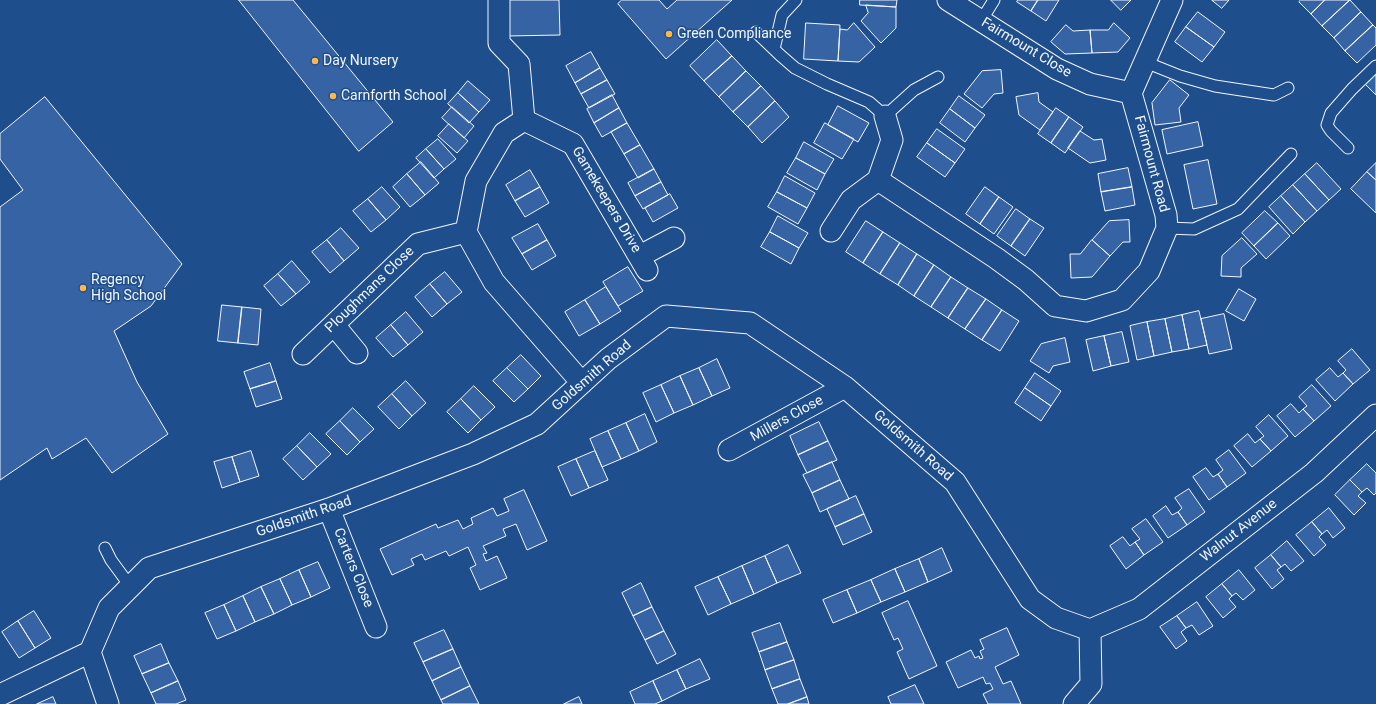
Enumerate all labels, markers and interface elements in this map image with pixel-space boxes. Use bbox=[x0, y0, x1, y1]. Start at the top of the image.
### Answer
street label: Fairmount Close bbox=[978, 14, 1074, 82]
place label: Green Compliance bbox=[677, 26, 791, 42]
marker: Green Compliance bbox=[664, 29, 674, 39]
place label: Day Nursery bbox=[323, 53, 398, 69]
marker: Day Nursery bbox=[310, 56, 320, 66]
place label: Carnforth School bbox=[341, 88, 447, 104]
marker: Carnforth School bbox=[328, 91, 338, 101]
street label: Fairmount Road bbox=[1130, 114, 1172, 214]
street label: Gamekeepers Drive bbox=[568, 144, 644, 256]
street label: Ploughmans Close bbox=[322, 243, 418, 337]
place label: Regency High School bbox=[91, 272, 166, 304]
marker: Regency High School bbox=[78, 283, 88, 293]
street label: Goldsmith Road bbox=[549, 337, 635, 415]
street label: Millers Close bbox=[748, 392, 826, 446]
street label: Goldsmith Road bbox=[870, 407, 956, 485]
street label: Goldsmith Road bbox=[254, 493, 354, 541]
street label: Walnut Avenue bbox=[1197, 496, 1281, 566]
street label: Carters Close bbox=[329, 526, 377, 610]

